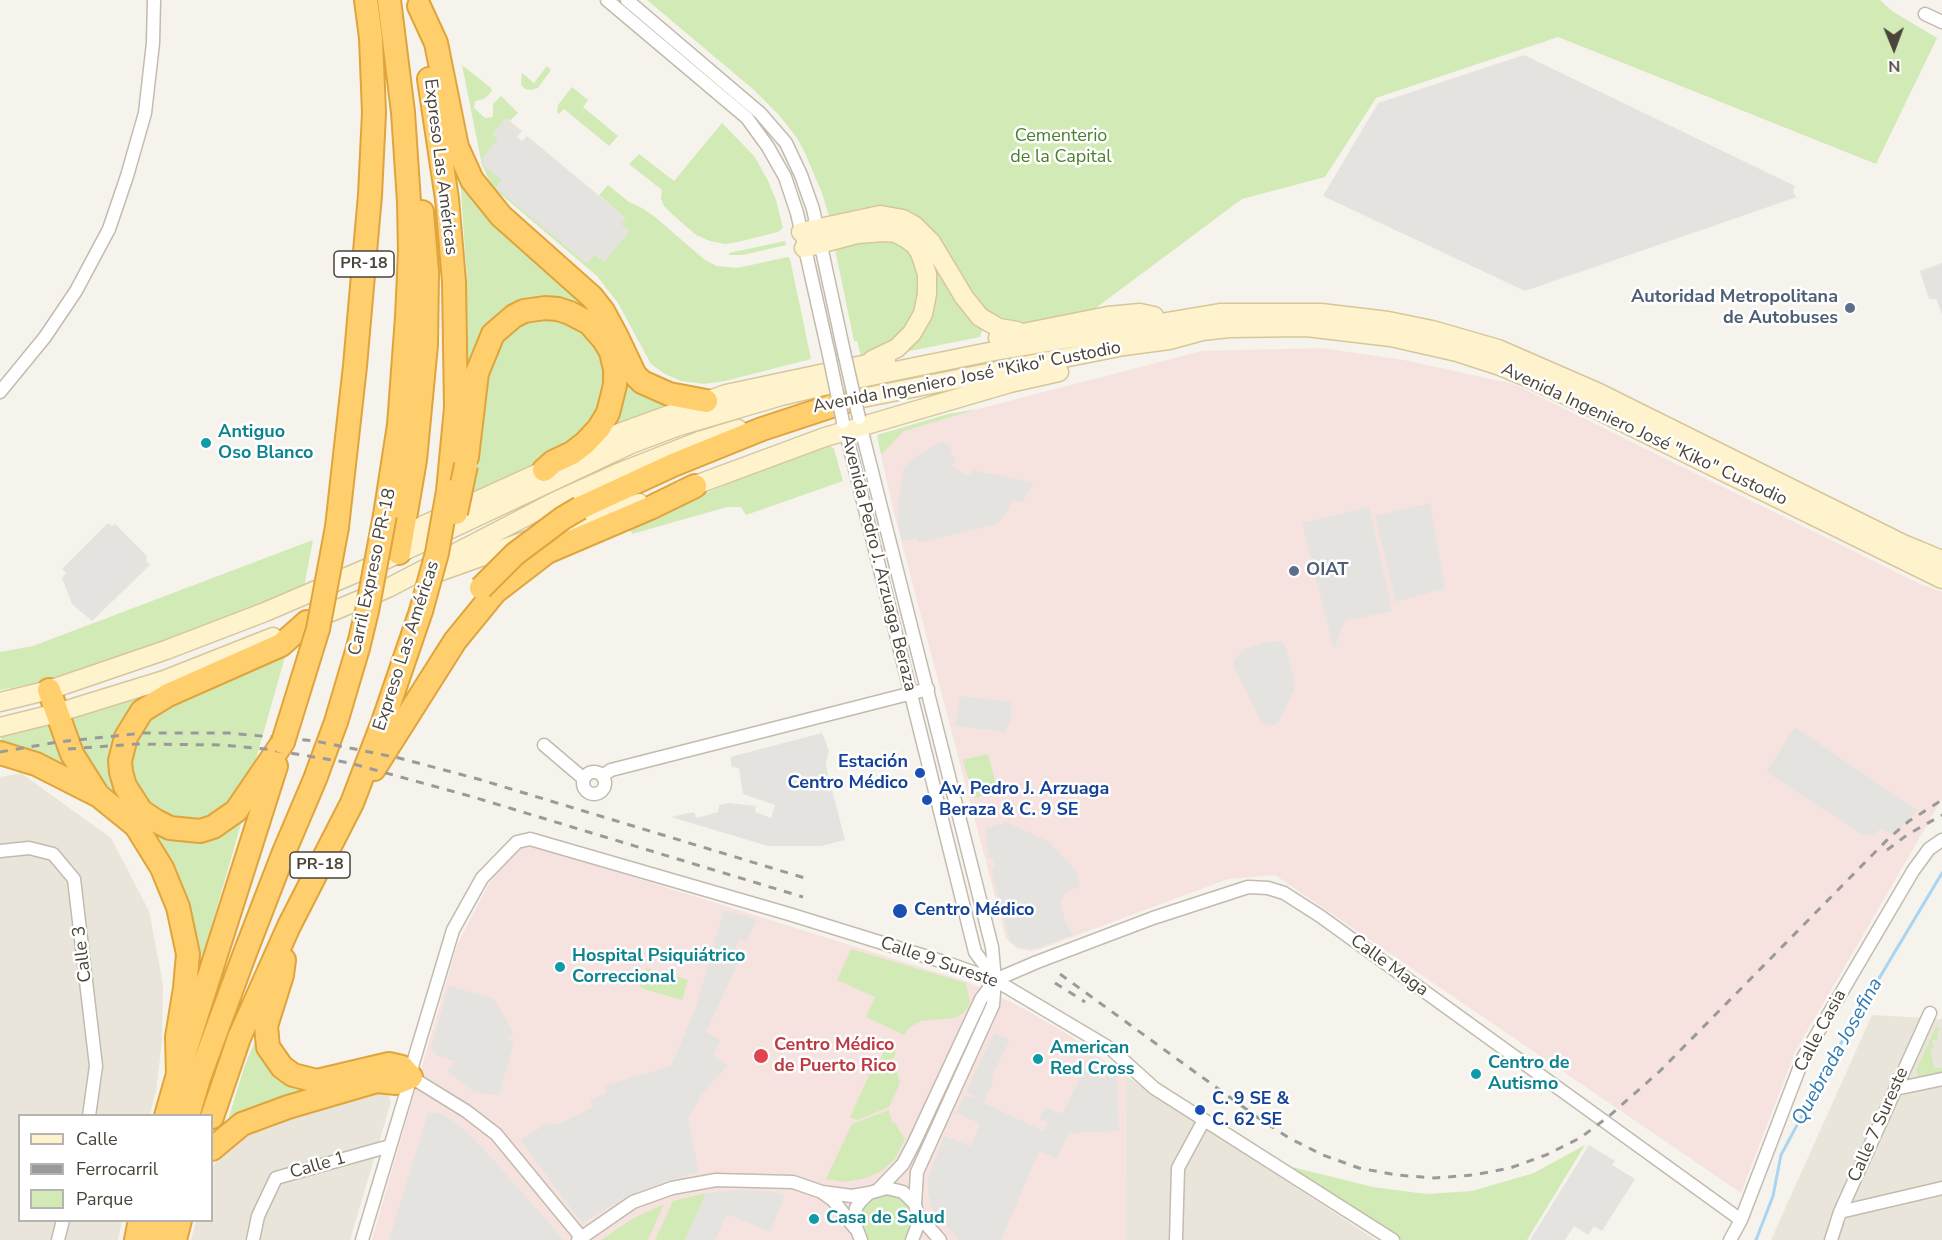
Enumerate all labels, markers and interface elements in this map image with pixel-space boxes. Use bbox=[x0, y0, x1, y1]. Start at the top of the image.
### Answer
north arrow bbox=[1864, 18, 1924, 78]
text: N bbox=[1888, 55, 1900, 77]
street label: Expreso Las Américas bbox=[418, 78, 462, 256]
park label: Cementerio de la Capital bbox=[1010, 126, 1112, 168]
road number: PR-18 bbox=[334, 251, 394, 277]
place label: Autoridad Metropolitana de Autobuses bbox=[1631, 287, 1838, 330]
marker: Autoridad Metropolitana de Autobuses bbox=[1843, 301, 1857, 315]
street label: Avenida Ingeniero José "Kiko" Custodio bbox=[811, 337, 1123, 419]
street label: Avenida Ingeniero José "Kiko" Custodio bbox=[1497, 359, 1791, 511]
place label: Antiguo Oso Blanco bbox=[218, 422, 313, 464]
street label: Avenida Pedro J. Arzuaga Beraza bbox=[836, 432, 920, 694]
marker: Antiguo Oso Blanco bbox=[199, 436, 213, 450]
street label: Carril Expreso PR-18 bbox=[345, 486, 401, 658]
street label: Expreso Las Américas bbox=[369, 558, 445, 734]
place label: OIAT bbox=[1306, 560, 1348, 582]
marker: OIAT bbox=[1287, 564, 1301, 578]
place label: Estación Centro Médico bbox=[788, 752, 908, 795]
marker: Estación Centro Médico bbox=[913, 766, 927, 780]
place label: Av. Pedro J. Arzuaga Beraza & C. 9 SE bbox=[939, 779, 1109, 822]
marker: Av. Pedro J. Arzuaga Beraza & C. 9 SE bbox=[920, 793, 934, 807]
road number: PR-18 bbox=[290, 852, 350, 878]
place label: Centro Médico bbox=[914, 900, 1034, 922]
marker: Centro Médico bbox=[891, 902, 909, 920]
street label: Calle 3 bbox=[69, 924, 97, 984]
street label: Calle Maga bbox=[1346, 930, 1432, 1002]
street label: Calle 9 Sureste bbox=[877, 933, 1001, 993]
place label: Hospital Psiquiátrico Correccional bbox=[572, 946, 745, 988]
marker: Hospital Psiquiátrico Correccional bbox=[553, 960, 567, 974]
water label: Quebrada Josefina bbox=[1788, 974, 1888, 1130]
street label: Calle Casia bbox=[1790, 986, 1852, 1076]
place label: Centro Médico de Puerto Rico bbox=[774, 1035, 896, 1078]
place label: American Red Cross bbox=[1050, 1038, 1135, 1080]
marker: Centro Médico de Puerto Rico bbox=[752, 1047, 770, 1065]
marker: American Red Cross bbox=[1031, 1052, 1045, 1066]
place label: Centro de Autismo bbox=[1488, 1053, 1569, 1096]
street label: Calle 7 Sureste bbox=[1844, 1064, 1914, 1186]
marker: Centro de Autismo bbox=[1469, 1067, 1483, 1081]
place label: C. 9 SE & C. 62 SE bbox=[1212, 1089, 1289, 1132]
marker: C. 9 SE & C. 62 SE bbox=[1193, 1103, 1207, 1117]
legend bbox=[18, 1114, 213, 1222]
text: Calle bbox=[76, 1127, 118, 1151]
street label: Calle 1 bbox=[288, 1148, 348, 1184]
text: Ferrocarril bbox=[76, 1157, 158, 1181]
text: Parque bbox=[76, 1187, 133, 1211]
place label: Casa de Salud bbox=[826, 1208, 945, 1230]
marker: Casa de Salud bbox=[807, 1212, 821, 1226]

